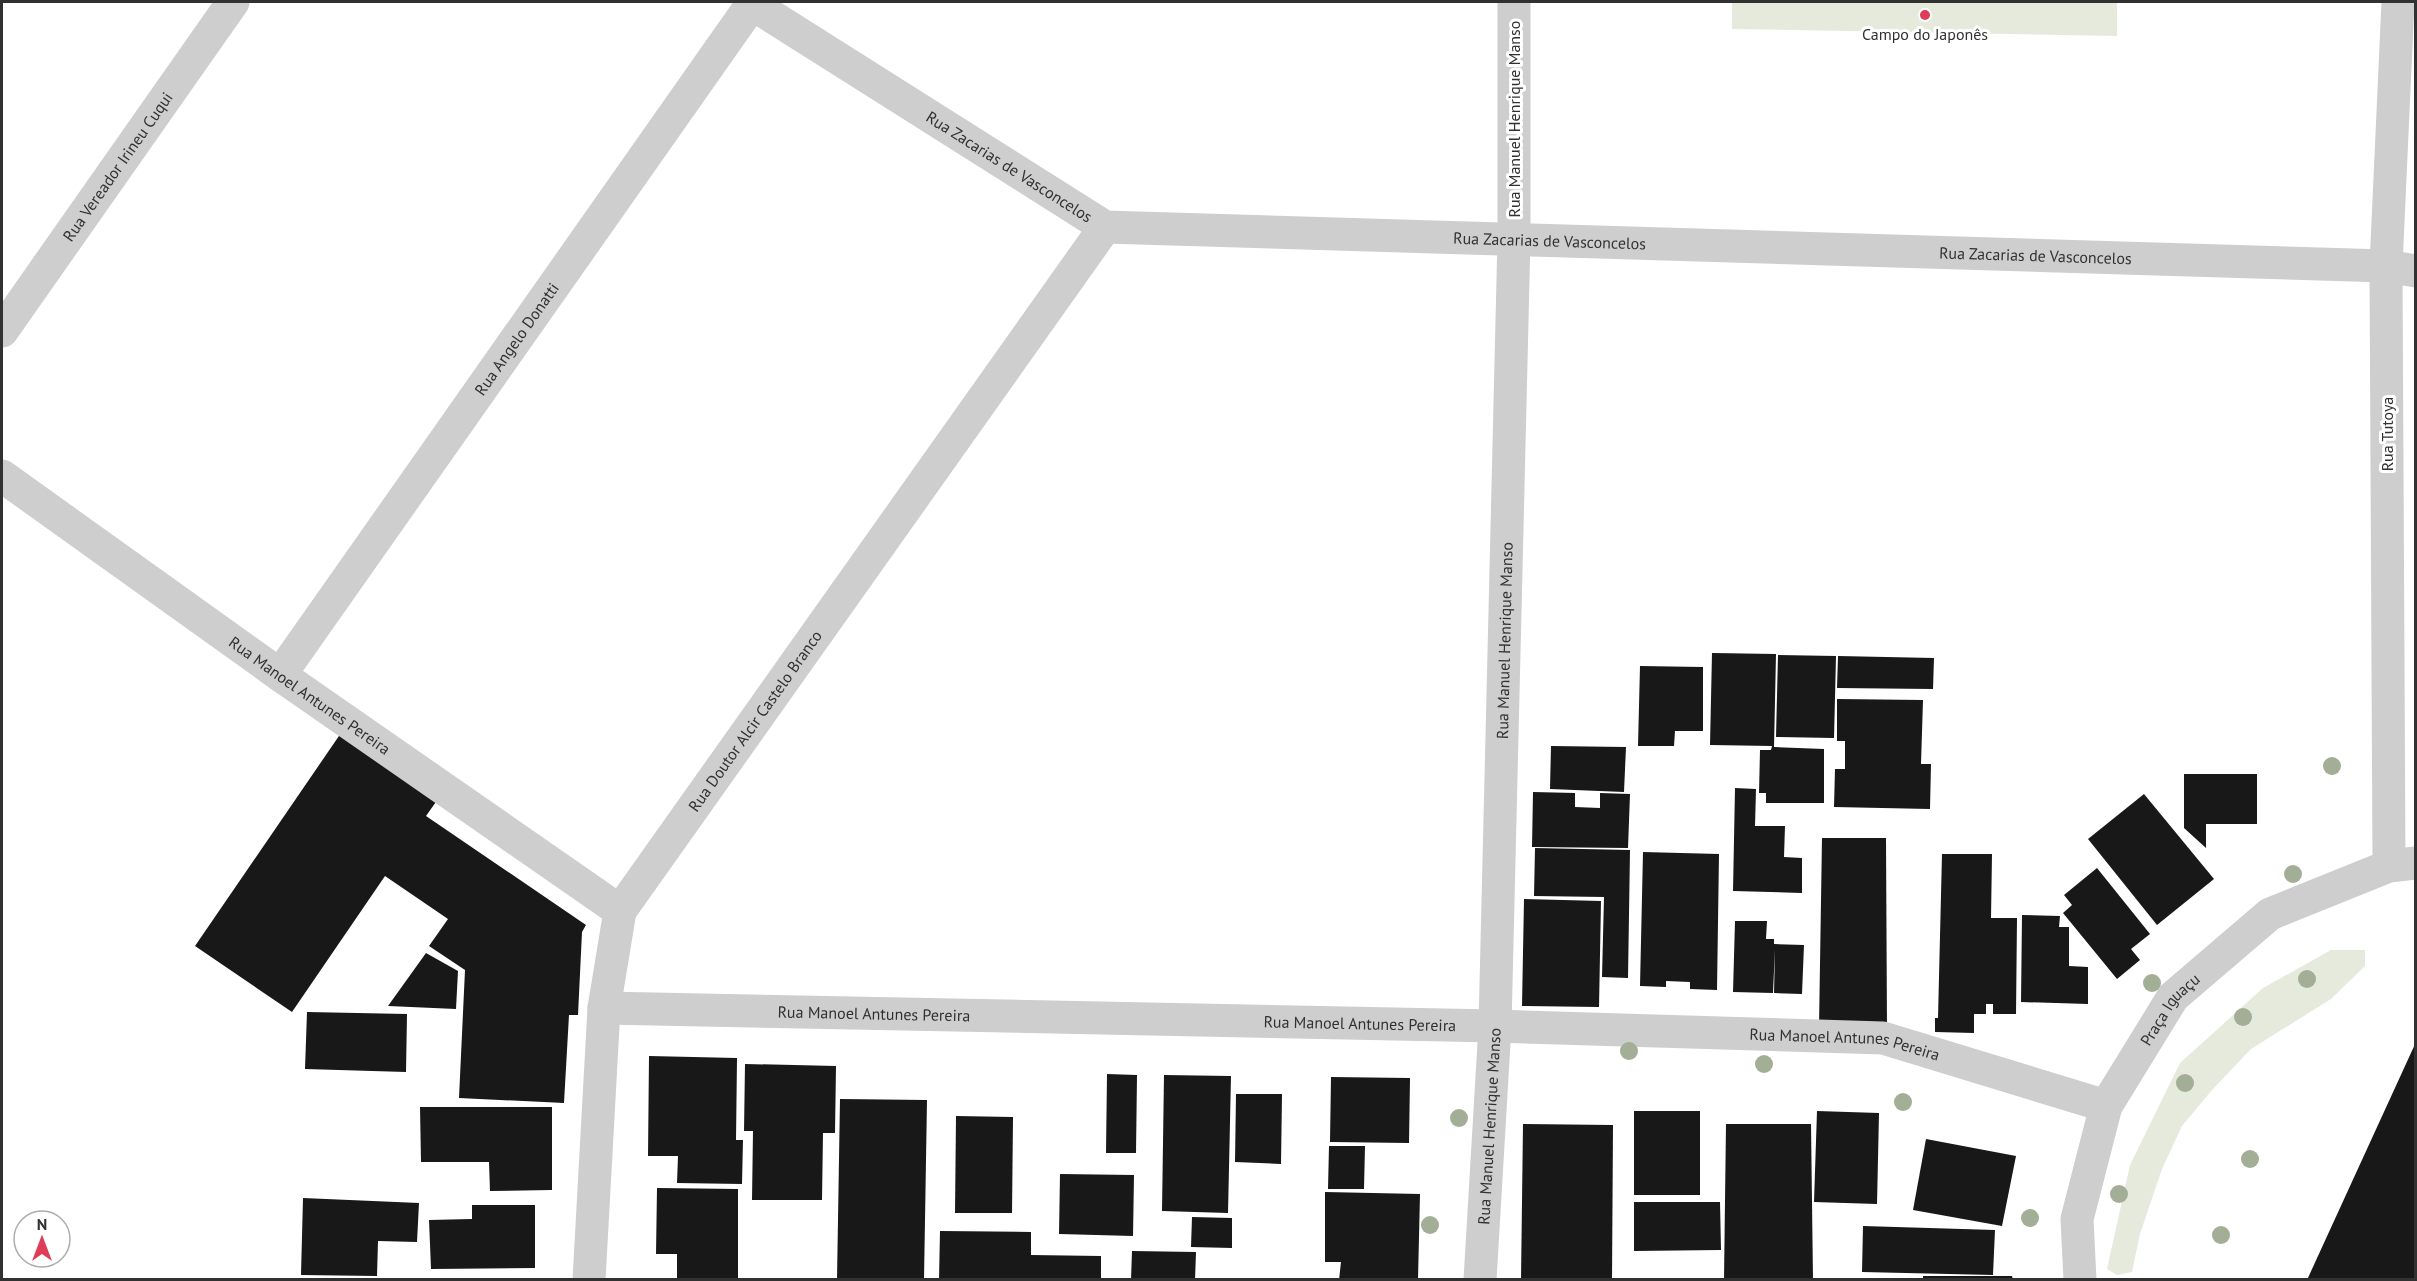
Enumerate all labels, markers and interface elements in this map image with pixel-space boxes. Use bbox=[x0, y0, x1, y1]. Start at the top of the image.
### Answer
marker: Campo do Japonês bbox=[1918, 8, 1932, 22]
street label: Rua Manuel Henrique Manso bbox=[1504, 21, 1524, 217]
place label: Campo do Japonês bbox=[1862, 24, 1988, 44]
street label: Rua Vereador Irineu Cuqui bbox=[58, 88, 177, 245]
street label: Rua Zacarias de Vasconcelos bbox=[923, 107, 1096, 227]
street label: Rua Zacarias de Vasconcelos bbox=[1453, 228, 1647, 253]
street label: Rua Zacarias de Vasconcelos bbox=[1939, 242, 2132, 268]
street label: Rua Angelo Donatti bbox=[470, 279, 563, 399]
street label: Rua Tutoya bbox=[2377, 397, 2397, 471]
street label: Rua Manuel Henrique Manso bbox=[1492, 542, 1517, 739]
street label: Rua Doutor Alcir Castelo Branco bbox=[684, 626, 826, 815]
street label: Rua Manoel Antunes Pereira bbox=[225, 632, 395, 759]
street label: Praça Iguaçu bbox=[2136, 969, 2204, 1049]
street label: Rua Manoel Antunes Pereira bbox=[777, 1002, 970, 1025]
street label: Rua Manoel Antunes Pereira bbox=[1263, 1011, 1456, 1035]
street label: Rua Manoel Antunes Pereira bbox=[1749, 1024, 1942, 1065]
street label: Rua Manuel Henrique Manso bbox=[1473, 1027, 1505, 1225]
north arrow bbox=[12, 1209, 72, 1269]
text: N bbox=[37, 1214, 47, 1234]

